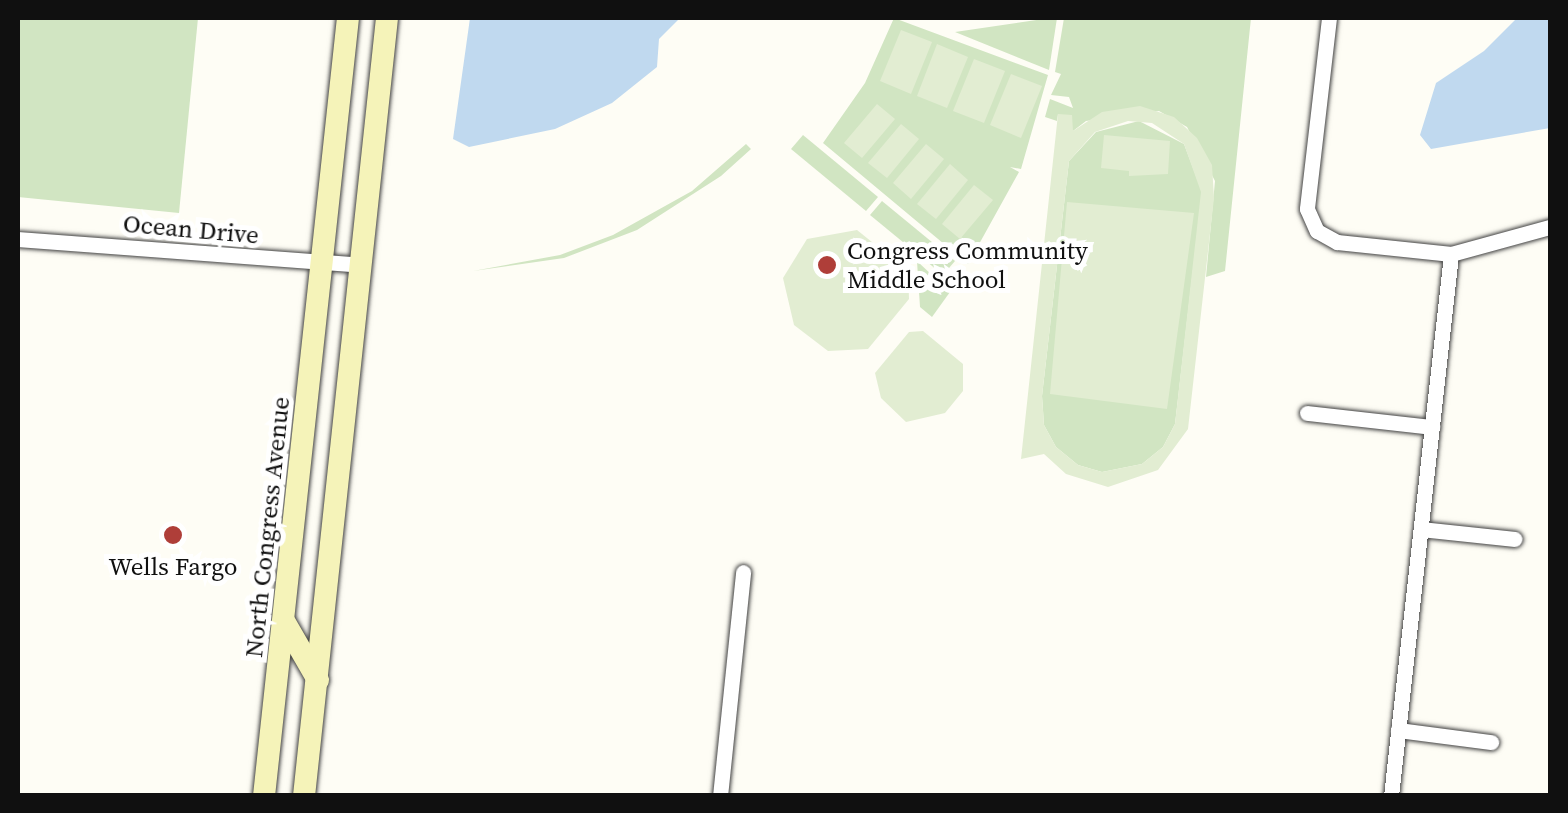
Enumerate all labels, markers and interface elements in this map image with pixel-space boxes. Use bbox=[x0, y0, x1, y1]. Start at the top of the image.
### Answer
street label: Ocean Drive bbox=[122, 208, 260, 250]
place label: Congress Community Middle School bbox=[847, 236, 1088, 295]
marker: Congress Community Middle School bbox=[816, 254, 838, 276]
street label: North Congress Avenue bbox=[238, 395, 296, 659]
marker: Wells Fargo bbox=[162, 524, 184, 546]
place label: Wells Fargo bbox=[108, 551, 238, 581]

